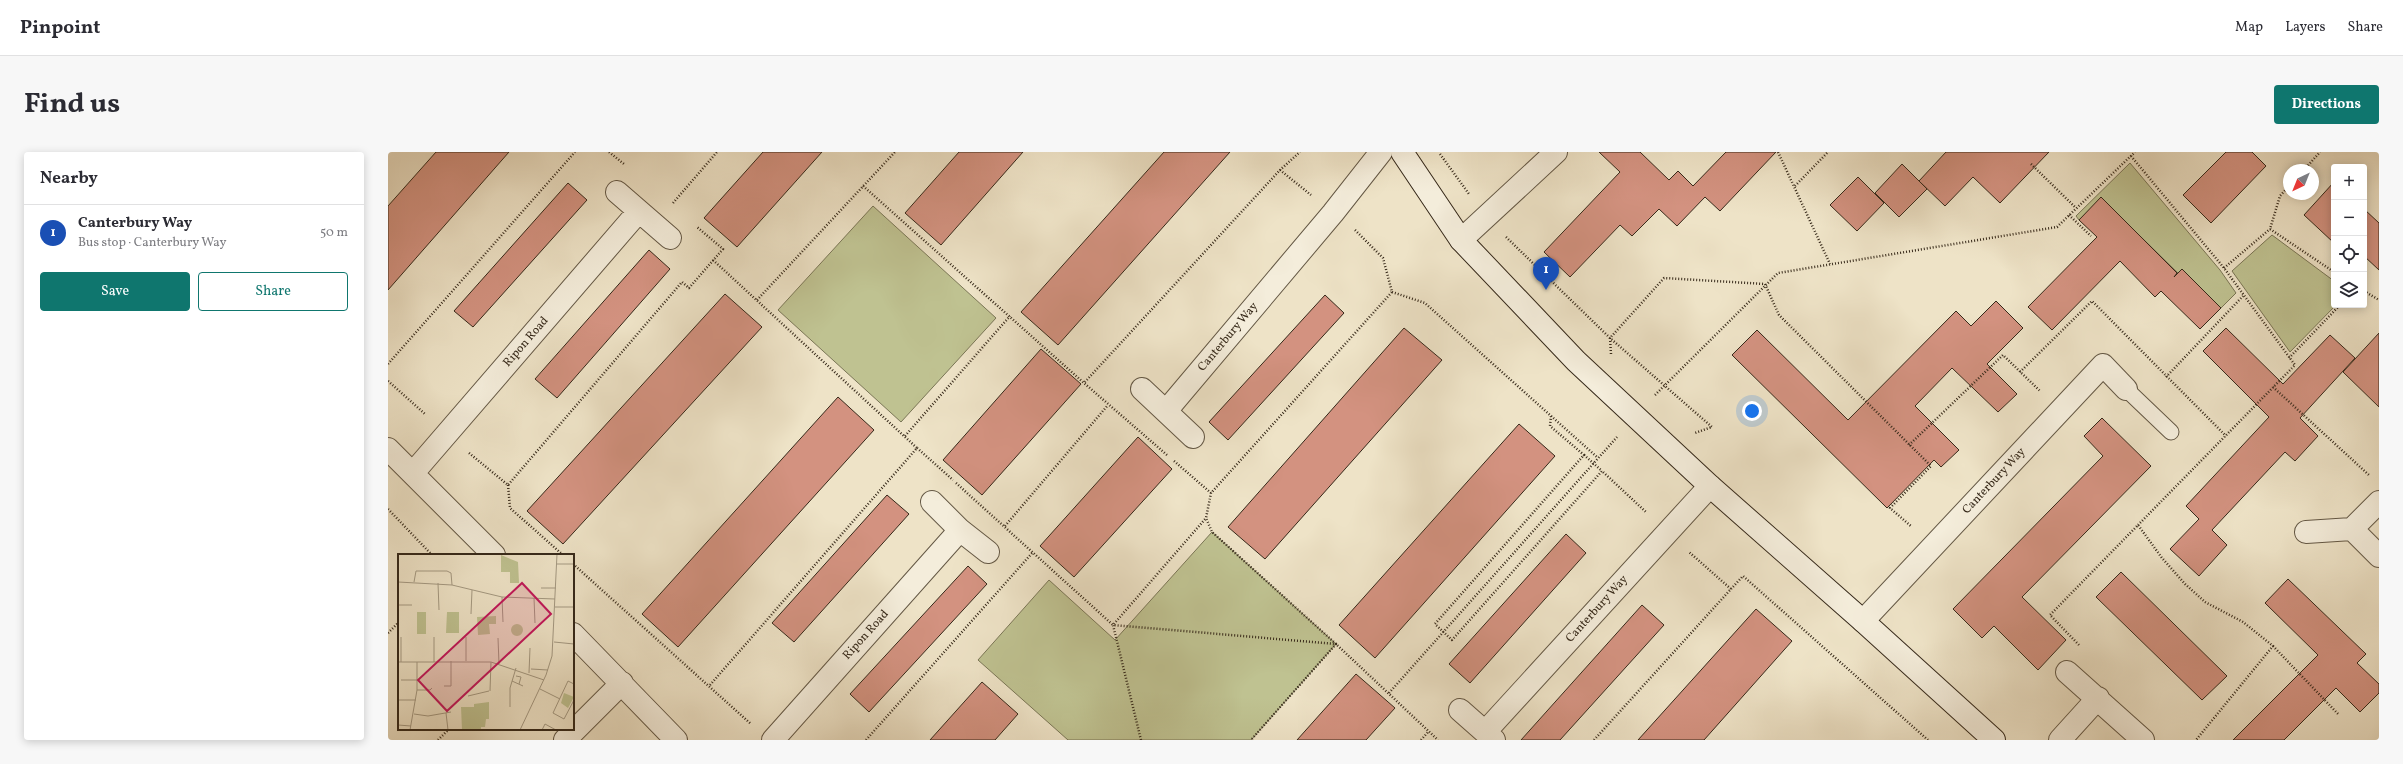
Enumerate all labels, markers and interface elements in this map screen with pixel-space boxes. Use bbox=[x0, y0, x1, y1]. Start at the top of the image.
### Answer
text: Pinpoint bbox=[20, 15, 100, 41]
text: Map bbox=[2235, 18, 2263, 37]
text: Layers bbox=[2285, 18, 2325, 37]
text: Share bbox=[2347, 18, 2383, 37]
text: Find us bbox=[24, 85, 120, 124]
button: Directions bbox=[2274, 85, 2379, 124]
north arrow bbox=[2283, 164, 2319, 200]
map controls bbox=[2331, 164, 2367, 308]
button: + bbox=[2331, 164, 2367, 200]
text: Nearby bbox=[40, 167, 98, 190]
button: − bbox=[2331, 200, 2367, 236]
text: Canterbury Way bbox=[78, 213, 192, 234]
text: 1 bbox=[50, 224, 56, 242]
text: 50 m bbox=[320, 224, 348, 242]
text: Bus stop · Canterbury Way bbox=[78, 234, 226, 252]
button: locate bbox=[2331, 236, 2367, 272]
pin: 1 bbox=[1533, 257, 1559, 290]
button: Save bbox=[40, 272, 190, 311]
button: Share bbox=[198, 272, 348, 311]
button: layers bbox=[2331, 272, 2367, 308]
street label: Canterbury Way bbox=[1194, 299, 1262, 375]
street label: Ripon Road bbox=[500, 313, 552, 371]
your location bbox=[1742, 401, 1762, 421]
street label: Canterbury Way bbox=[1959, 444, 2029, 518]
inset map bbox=[398, 554, 574, 730]
street label: Canterbury Way bbox=[1562, 571, 1632, 646]
street label: Ripon Road bbox=[839, 607, 893, 663]

